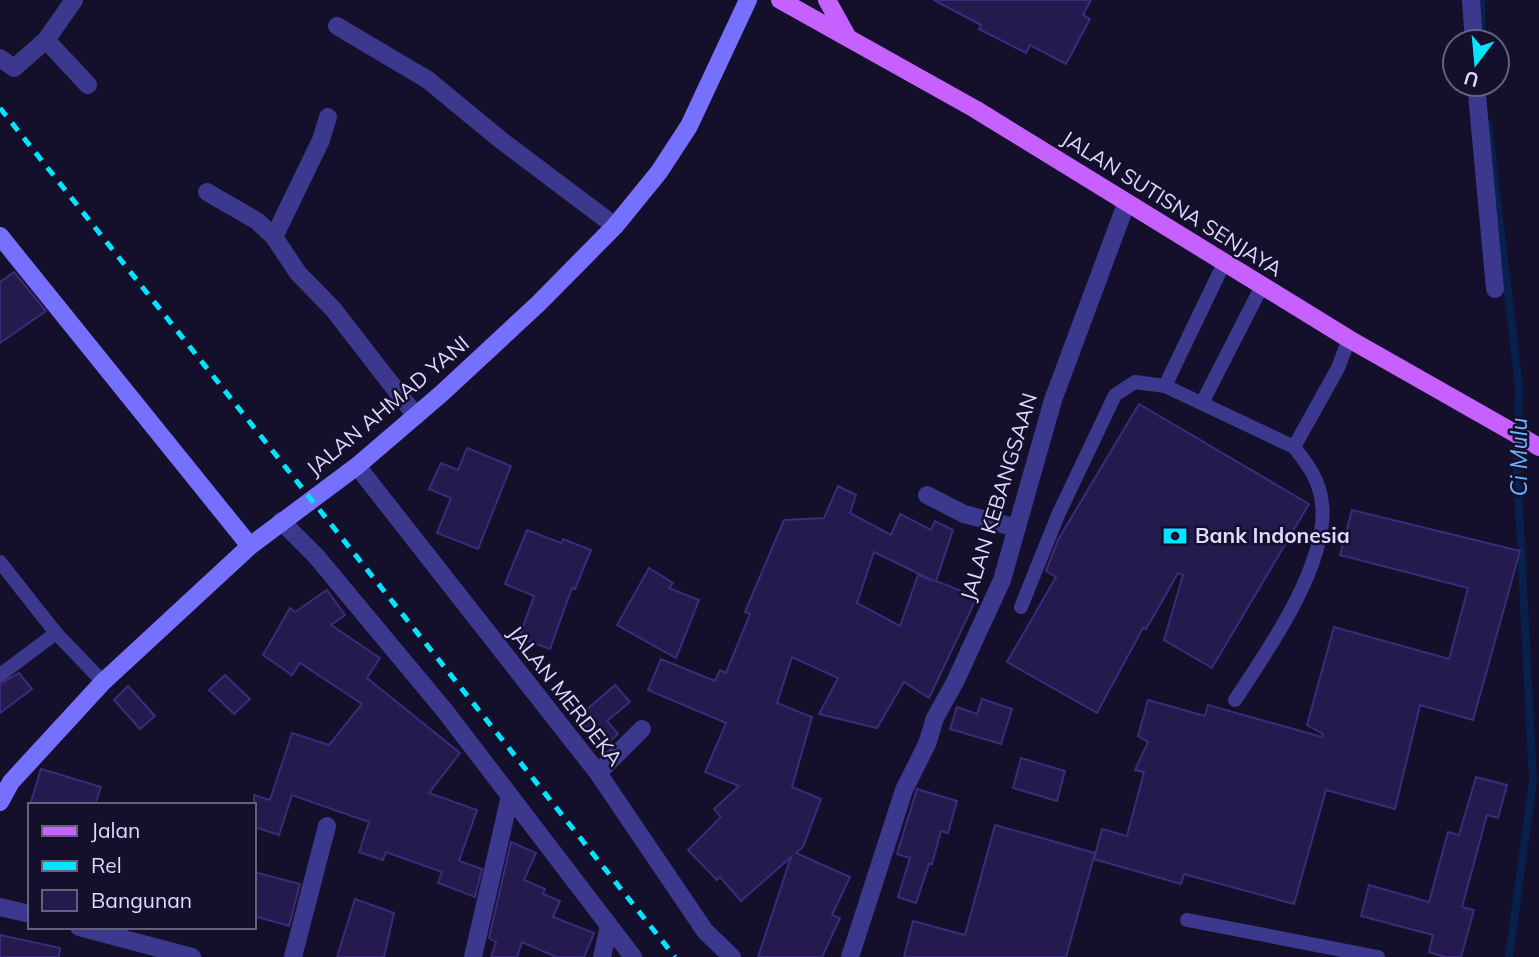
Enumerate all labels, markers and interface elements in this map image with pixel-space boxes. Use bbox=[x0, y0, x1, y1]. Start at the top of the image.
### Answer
north arrow bbox=[1441, 28, 1511, 98]
text: U bbox=[1461, 66, 1481, 93]
street label: JALAN SUTISNA SENJAYA bbox=[1057, 125, 1288, 282]
street label: JALAN AHMAD YANI bbox=[301, 330, 474, 481]
street label: JALAN KEBANGSAAN bbox=[954, 390, 1042, 604]
water label: Ci Mulu bbox=[1504, 418, 1533, 496]
bank icon: Bank Indonesia bbox=[1161, 522, 1189, 550]
place label: Bank Indonesia bbox=[1195, 522, 1350, 548]
street label: JALAN MERDEKA bbox=[503, 620, 629, 771]
legend bbox=[28, 803, 256, 929]
text: Jalan bbox=[91, 817, 140, 843]
text: Rel bbox=[91, 852, 122, 878]
text: Bangunan bbox=[91, 887, 192, 913]

